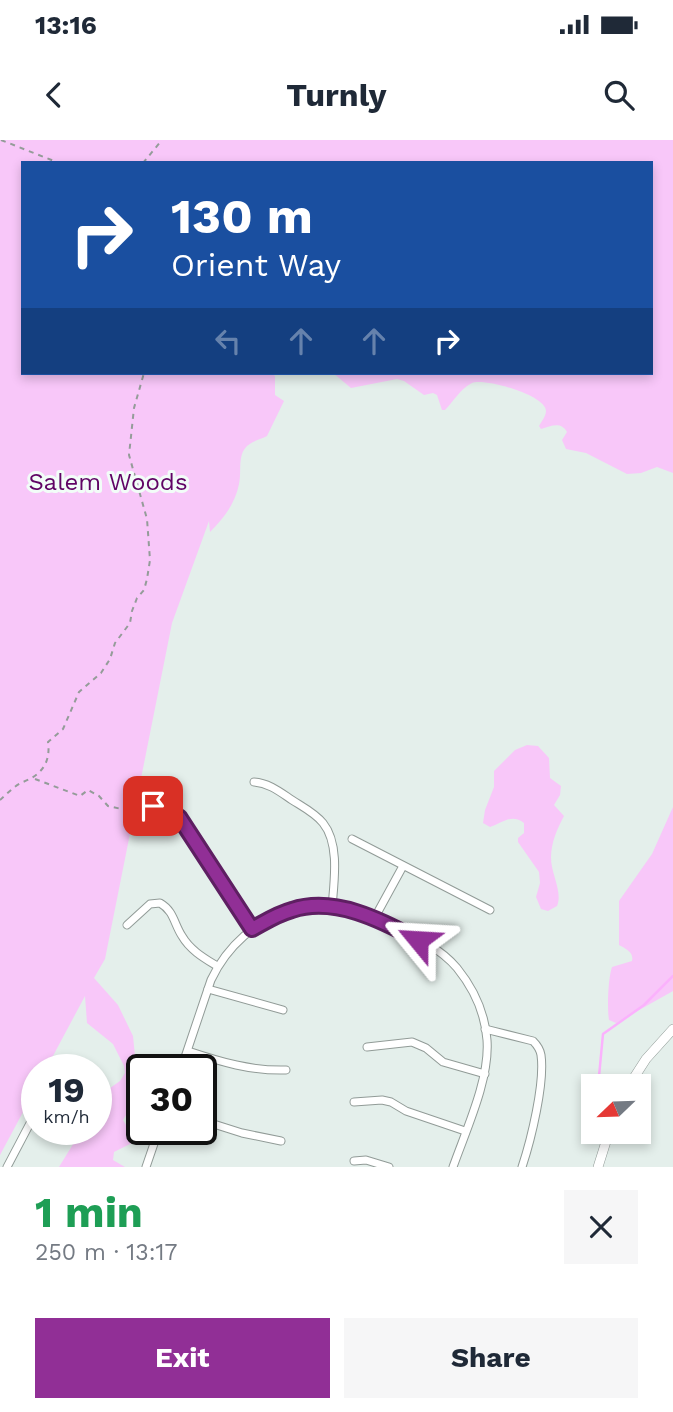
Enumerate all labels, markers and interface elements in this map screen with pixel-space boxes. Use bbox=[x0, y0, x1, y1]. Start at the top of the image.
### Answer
text: 13:16 bbox=[35, 10, 97, 40]
icon: back bbox=[35, 76, 73, 114]
text: Turnly bbox=[286, 76, 387, 114]
icon: search bbox=[600, 76, 638, 114]
text: 130 m bbox=[171, 187, 313, 245]
icon: right bbox=[56, 189, 147, 280]
text: Orient Way bbox=[171, 246, 341, 284]
icon: left bbox=[209, 322, 247, 360]
icon: ahead bbox=[282, 322, 320, 360]
icon: ahead bbox=[355, 322, 393, 360]
icon: right bbox=[428, 322, 466, 360]
park label: Salem Woods bbox=[28, 468, 188, 496]
pin bbox=[123, 776, 183, 836]
icon: arrive bbox=[134, 787, 172, 825]
position arrow bbox=[381, 903, 455, 977]
speed limit sign: 30 bbox=[126, 1054, 217, 1145]
text: 19 bbox=[48, 1069, 85, 1111]
north arrow bbox=[581, 1074, 651, 1144]
map controls bbox=[581, 1074, 651, 1144]
text: km/h bbox=[43, 1106, 90, 1127]
text: 1 min bbox=[35, 1188, 143, 1237]
button: close bbox=[564, 1190, 638, 1264]
text: 250 m · 13:17 bbox=[35, 1239, 177, 1266]
button: Exit bbox=[35, 1318, 330, 1398]
button: Share bbox=[344, 1318, 638, 1398]

